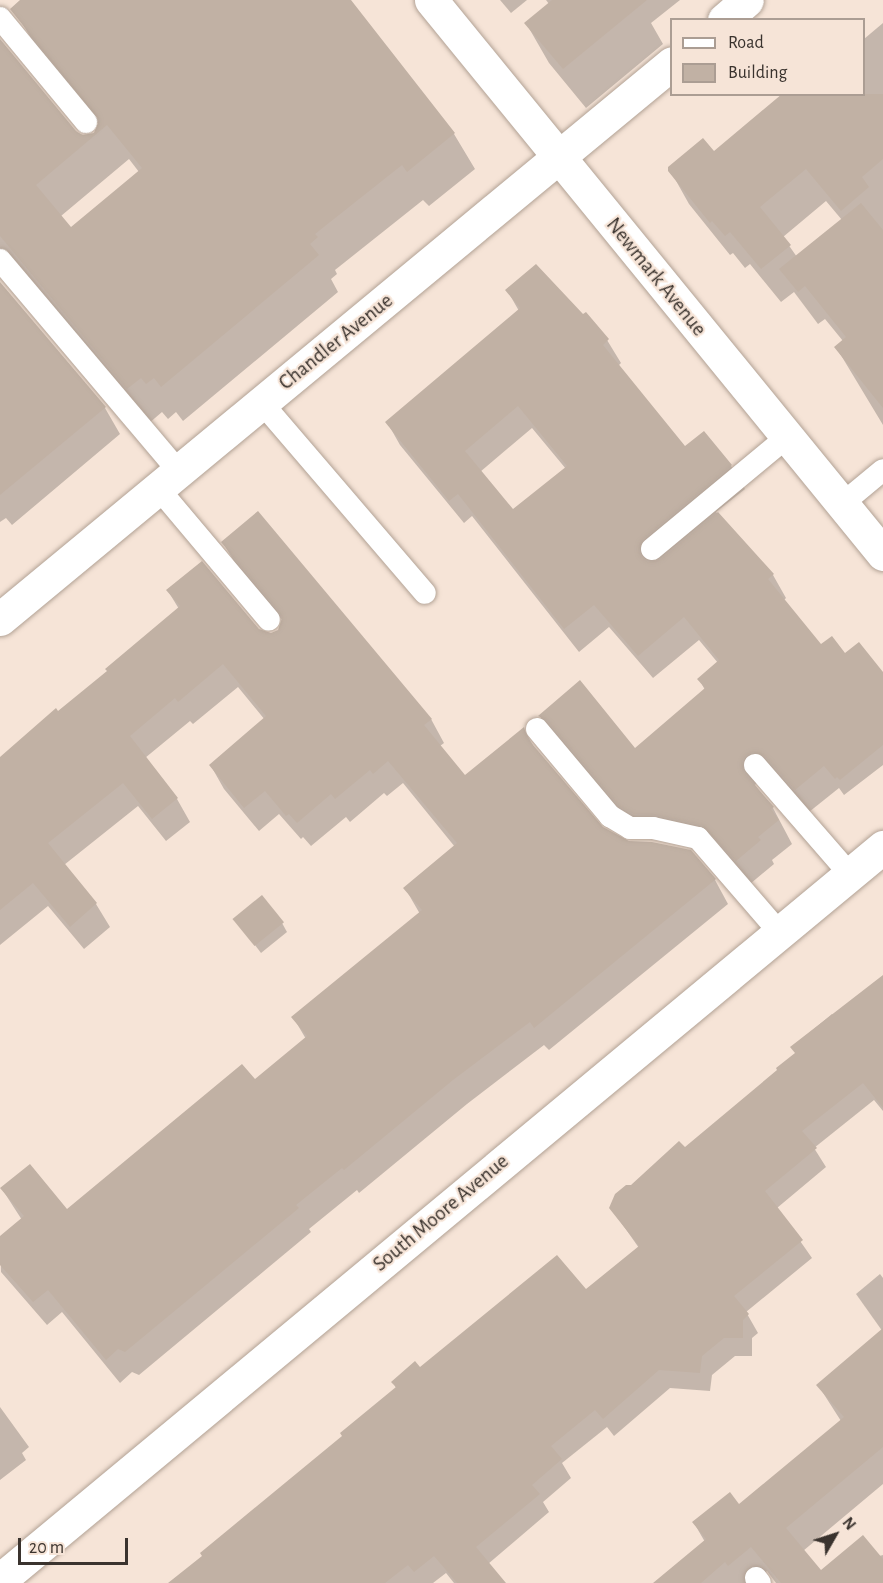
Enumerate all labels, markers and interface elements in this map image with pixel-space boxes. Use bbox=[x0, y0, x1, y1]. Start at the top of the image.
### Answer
legend bbox=[670, 18, 865, 96]
text: Road bbox=[728, 34, 764, 52]
text: Building bbox=[728, 64, 787, 82]
street label: Newmark Avenue bbox=[601, 213, 711, 341]
street label: Chandler Avenue bbox=[274, 288, 398, 396]
street label: South Moore Avenue bbox=[368, 1149, 514, 1277]
north arrow bbox=[805, 1505, 865, 1565]
text: N bbox=[839, 1514, 859, 1533]
scale bar bbox=[21, 1526, 130, 1564]
text: 20 m bbox=[29, 1539, 64, 1557]

